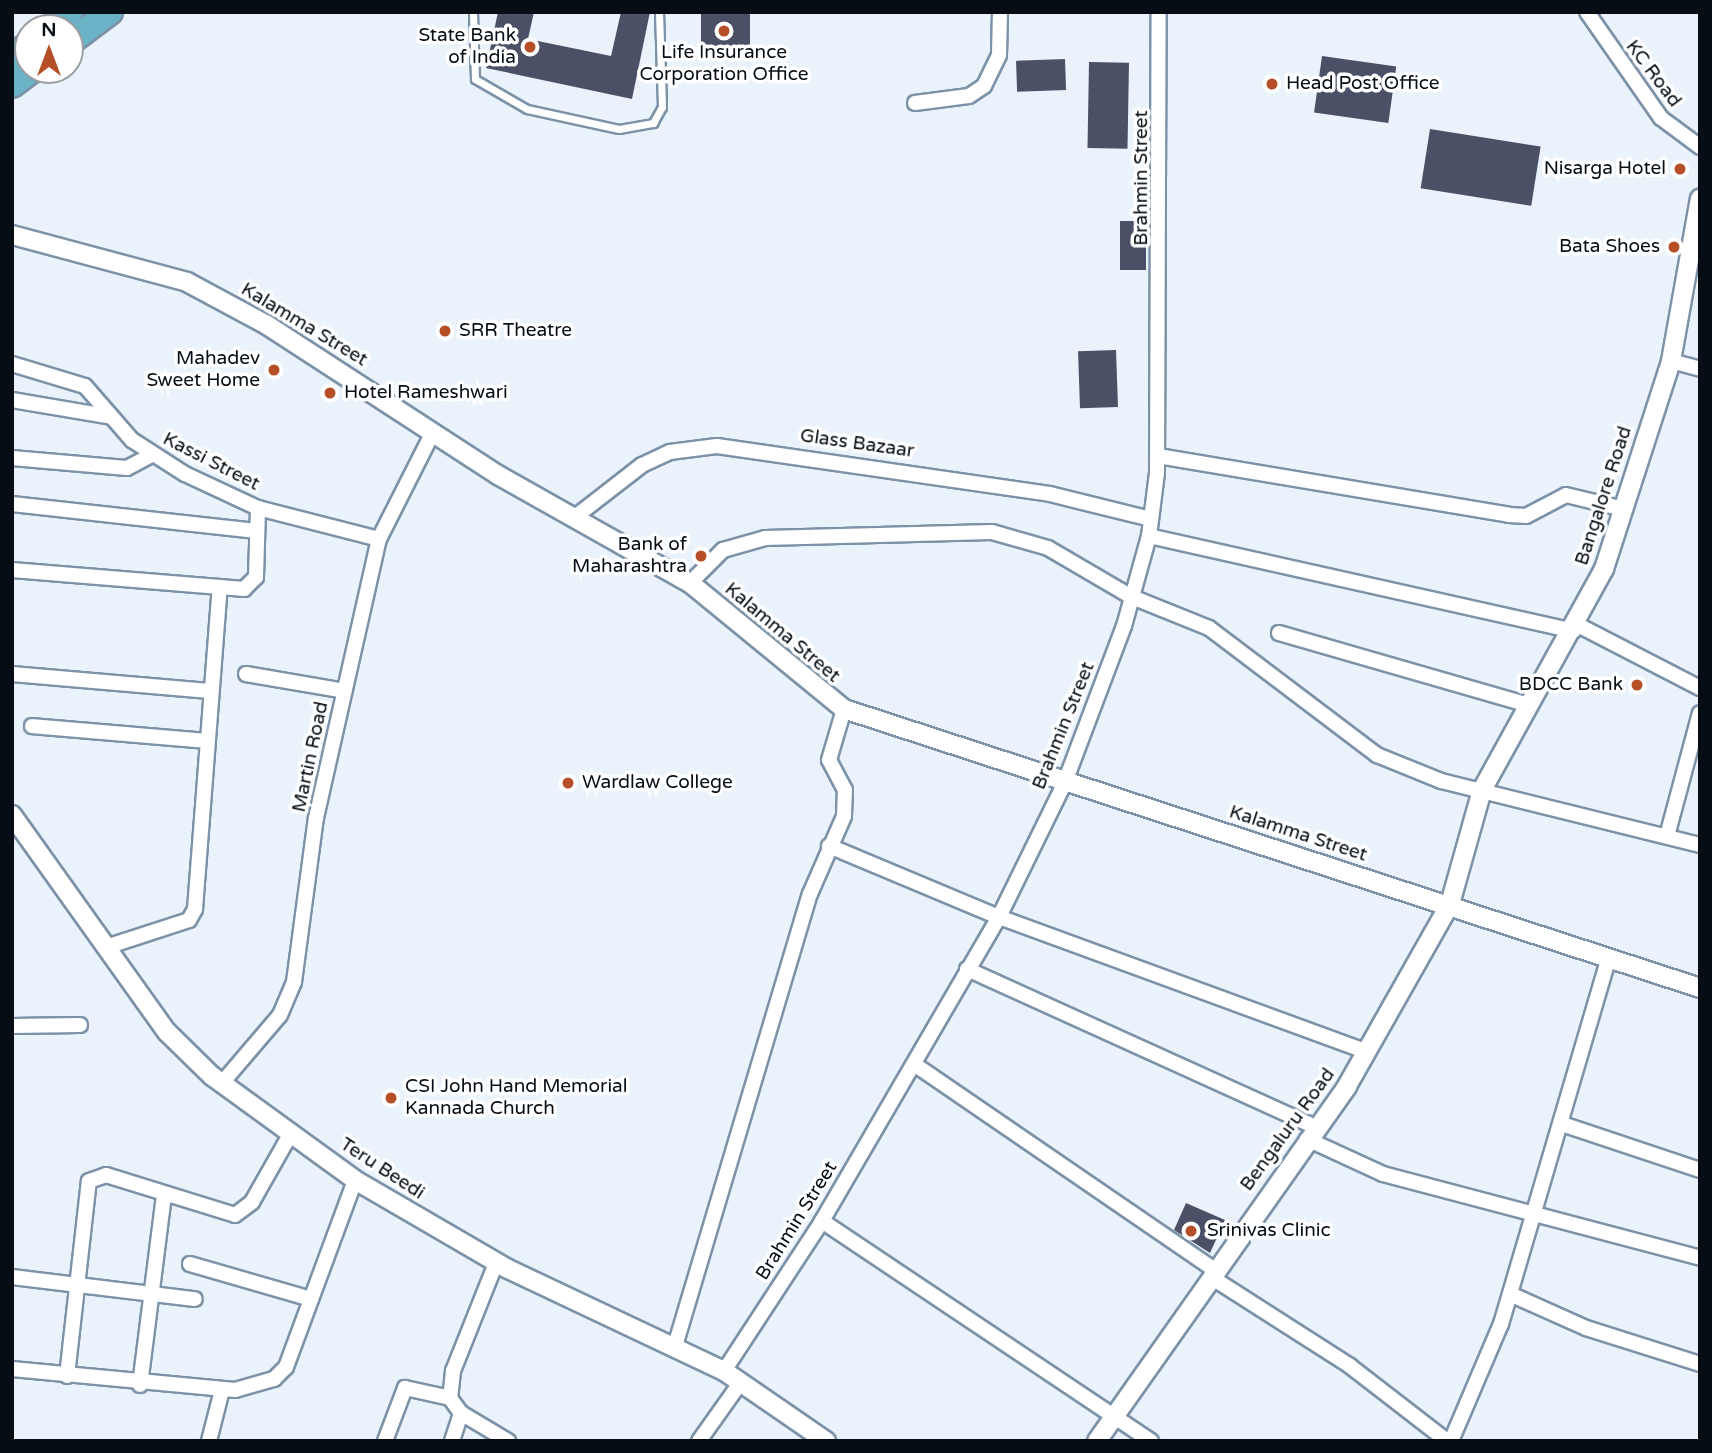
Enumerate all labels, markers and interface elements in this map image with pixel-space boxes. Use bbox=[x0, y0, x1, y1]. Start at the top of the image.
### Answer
north arrow bbox=[14, 14, 84, 84]
text: N bbox=[41, 19, 57, 41]
marker: Life Insurance Corporation Office bbox=[716, 23, 732, 39]
place label: State Bank of India bbox=[418, 25, 516, 69]
street label: KC Road bbox=[1620, 36, 1686, 112]
marker: State Bank of India bbox=[522, 39, 538, 55]
place label: Life Insurance Corporation Office bbox=[640, 42, 808, 86]
place label: Head Post Office bbox=[1286, 73, 1440, 95]
marker: Head Post Office bbox=[1264, 76, 1280, 92]
street label: Brahmin Street bbox=[1131, 110, 1153, 246]
place label: Nisarga Hotel bbox=[1544, 158, 1666, 180]
marker: Nisarga Hotel bbox=[1672, 161, 1688, 177]
place label: Bata Shoes bbox=[1559, 236, 1660, 258]
marker: Bata Shoes bbox=[1666, 239, 1682, 255]
street label: Kalamma Street bbox=[237, 278, 371, 372]
place label: SRR Theatre bbox=[459, 320, 572, 342]
marker: SRR Theatre bbox=[437, 323, 453, 339]
place label: Mahadev Sweet Home bbox=[146, 348, 260, 392]
marker: Mahadev Sweet Home bbox=[266, 362, 282, 378]
place label: Hotel Rameshwari bbox=[344, 382, 508, 404]
marker: Hotel Rameshwari bbox=[322, 385, 338, 401]
street label: Bangalore Road bbox=[1571, 424, 1637, 568]
street label: Glass Bazaar bbox=[799, 425, 915, 463]
street label: Kassi Street bbox=[159, 428, 263, 496]
place label: Bank of Maharashtra bbox=[572, 534, 687, 578]
marker: Bank of Maharashtra bbox=[693, 548, 709, 564]
street label: Kalamma Street bbox=[720, 578, 844, 688]
street label: Brahmin Street bbox=[1028, 659, 1100, 793]
place label: BDCC Bank bbox=[1519, 674, 1623, 696]
marker: BDCC Bank bbox=[1629, 677, 1645, 693]
street label: Martin Road bbox=[288, 700, 334, 814]
place label: Wardlaw College bbox=[582, 772, 733, 794]
marker: Wardlaw College bbox=[560, 775, 576, 791]
street label: Kalamma Street bbox=[1226, 801, 1370, 867]
street label: Bengaluru Road bbox=[1236, 1064, 1340, 1196]
place label: CSI John Hand Memorial Kannada Church bbox=[405, 1076, 628, 1120]
marker: CSI John Hand Memorial Kannada Church bbox=[383, 1090, 399, 1106]
street label: Teru Beedi bbox=[335, 1133, 429, 1205]
street label: Brahmin Street bbox=[751, 1157, 843, 1285]
place label: Srinivas Clinic bbox=[1207, 1220, 1331, 1242]
marker: Srinivas Clinic bbox=[1181, 1221, 1201, 1241]

